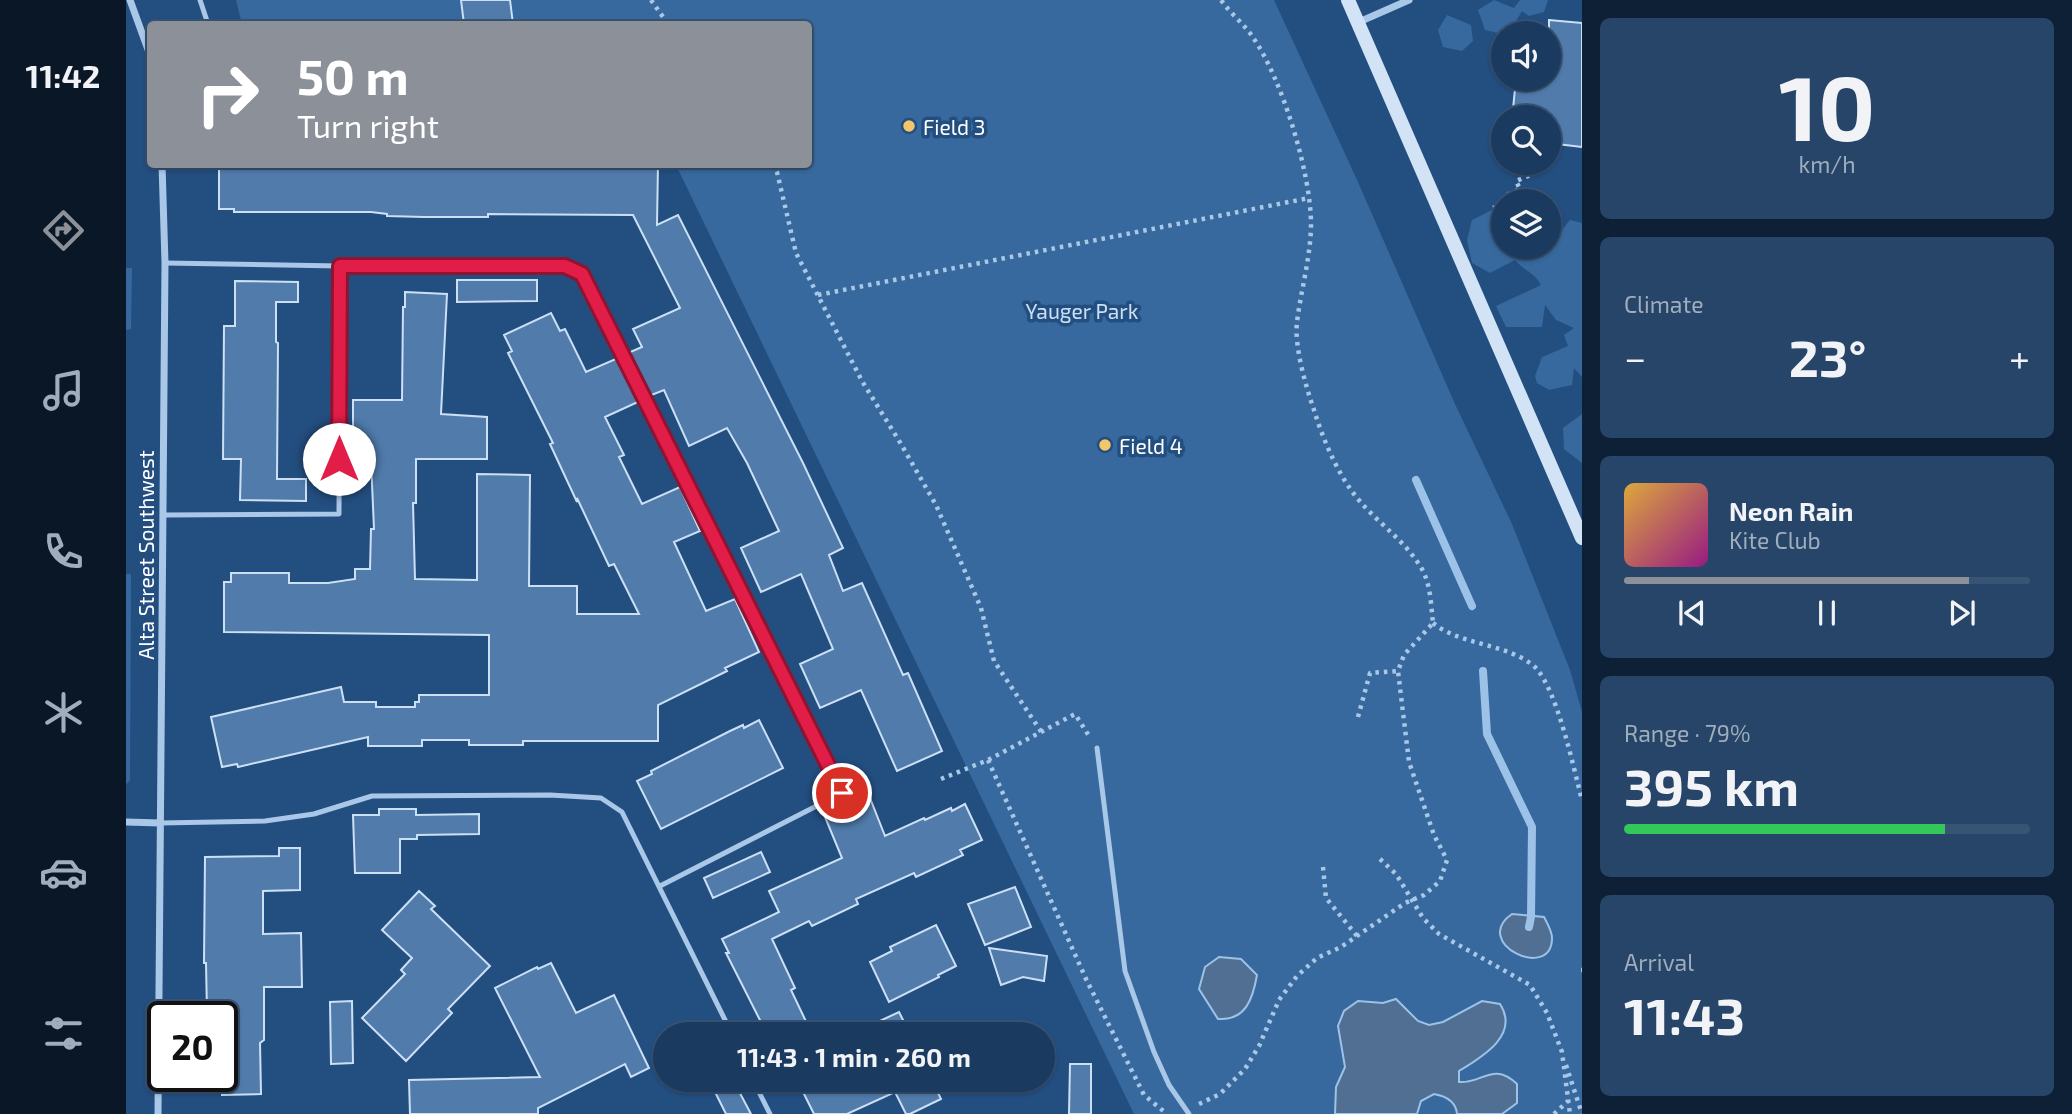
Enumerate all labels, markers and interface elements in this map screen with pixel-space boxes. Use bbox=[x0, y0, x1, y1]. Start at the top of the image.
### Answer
map controls bbox=[1491, 21, 1561, 259]
button: sound bbox=[1491, 21, 1561, 91]
text: 50 m bbox=[297, 46, 409, 105]
icon: right bbox=[182, 49, 273, 140]
text: 10 bbox=[1779, 50, 1875, 159]
text: 11:42 bbox=[26, 56, 100, 94]
button: search bbox=[1491, 105, 1561, 175]
text: Turn right bbox=[297, 106, 439, 144]
place label: Field 3 bbox=[923, 114, 985, 139]
marker: Field 3 bbox=[901, 118, 917, 134]
text: km/h bbox=[1798, 150, 1856, 178]
button: layers bbox=[1491, 189, 1561, 259]
icon: directions bbox=[39, 206, 88, 255]
text: Climate bbox=[1624, 290, 1704, 318]
park label: Yauger Park bbox=[1026, 298, 1139, 323]
text: 23° bbox=[1789, 325, 1866, 387]
text: − bbox=[1624, 334, 1646, 380]
text: + bbox=[2009, 334, 2030, 380]
icon: music bbox=[39, 366, 88, 415]
position arrow bbox=[302, 422, 376, 496]
place label: Field 4 bbox=[1119, 433, 1183, 458]
marker: Field 4 bbox=[1097, 437, 1113, 453]
street label: Alta Street Southwest bbox=[133, 450, 158, 660]
text: Neon Rain bbox=[1729, 495, 1853, 526]
text: Kite Club bbox=[1729, 526, 1821, 554]
icon: phone bbox=[39, 527, 88, 576]
icon: previous bbox=[1673, 594, 1711, 632]
icon: pause bbox=[1808, 594, 1846, 632]
icon: next bbox=[1943, 594, 1981, 632]
icon: climate bbox=[39, 688, 88, 737]
text: Range · 79% bbox=[1624, 719, 1750, 747]
text: 395 km bbox=[1624, 754, 1799, 816]
pin bbox=[812, 763, 872, 823]
icon: arrive bbox=[823, 774, 861, 812]
icon: car bbox=[39, 848, 88, 897]
text: Arrival bbox=[1624, 948, 1694, 976]
text: 11:43 bbox=[1624, 983, 1745, 1045]
speed limit sign: 20 bbox=[147, 1001, 238, 1092]
icon: filters bbox=[39, 1009, 88, 1058]
text: 11:43 · 1 min · 260 m bbox=[737, 1041, 971, 1072]

